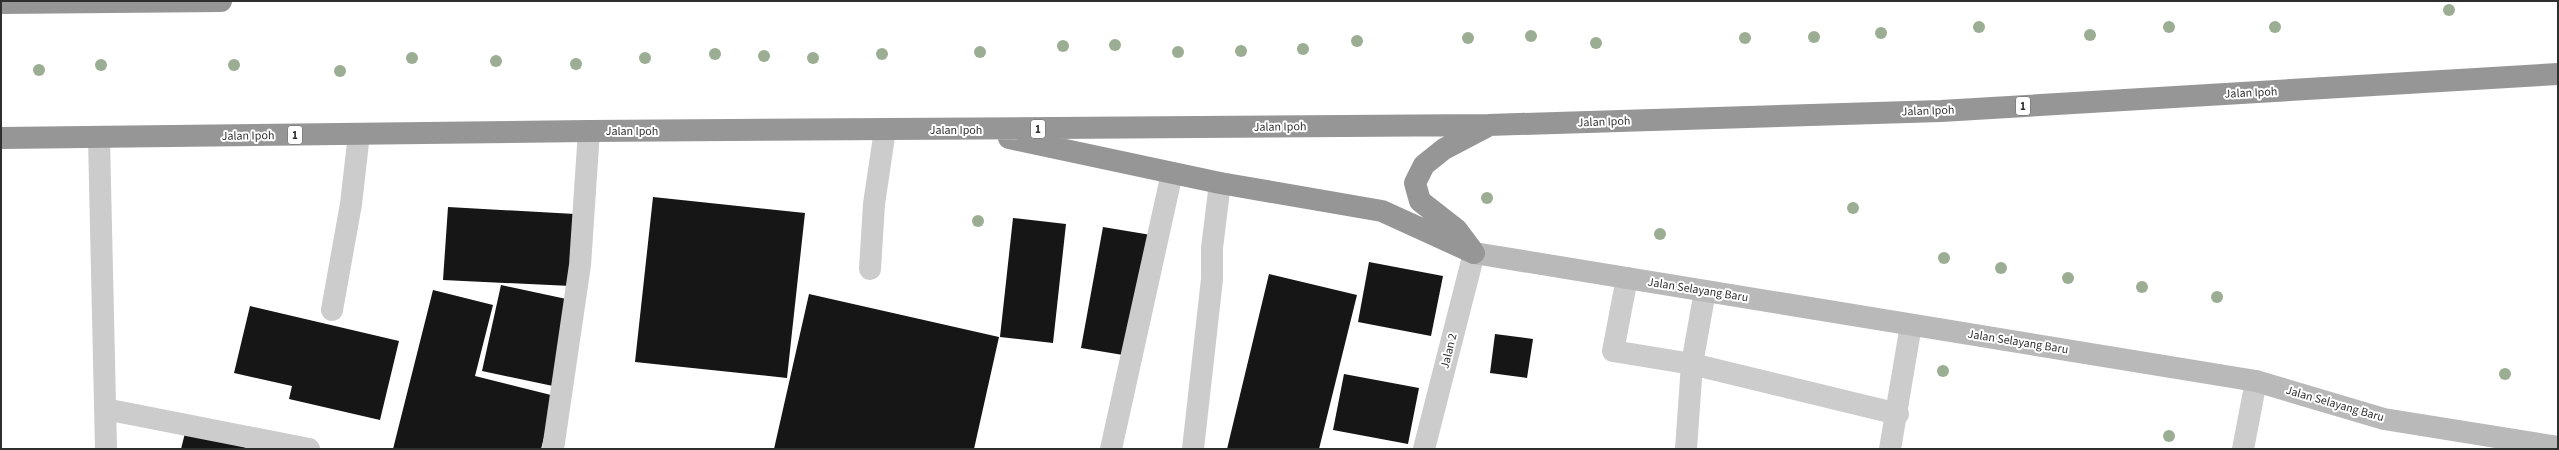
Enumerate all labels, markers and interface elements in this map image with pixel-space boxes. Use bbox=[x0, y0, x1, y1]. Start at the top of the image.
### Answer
street label: Jalan Ipoh bbox=[2224, 83, 2278, 103]
road number: 1 bbox=[2016, 97, 2030, 115]
street label: Jalan Ipoh bbox=[1901, 102, 1955, 120]
street label: Jalan Ipoh bbox=[1577, 113, 1631, 131]
street label: Jalan Ipoh bbox=[1253, 118, 1307, 136]
road number: 1 bbox=[1031, 120, 1045, 138]
street label: Jalan Ipoh bbox=[930, 122, 982, 139]
street label: Jalan Ipoh bbox=[606, 123, 658, 140]
road number: 1 bbox=[288, 126, 302, 144]
street label: Jalan Ipoh bbox=[221, 127, 275, 145]
street label: Jalan Selayang Baru bbox=[1647, 274, 1749, 306]
street label: Jalan Selayang Baru bbox=[1967, 326, 2069, 358]
street label: Jalan 2 bbox=[1436, 332, 1462, 370]
street label: Jalan Selayang Baru bbox=[2284, 382, 2386, 426]

